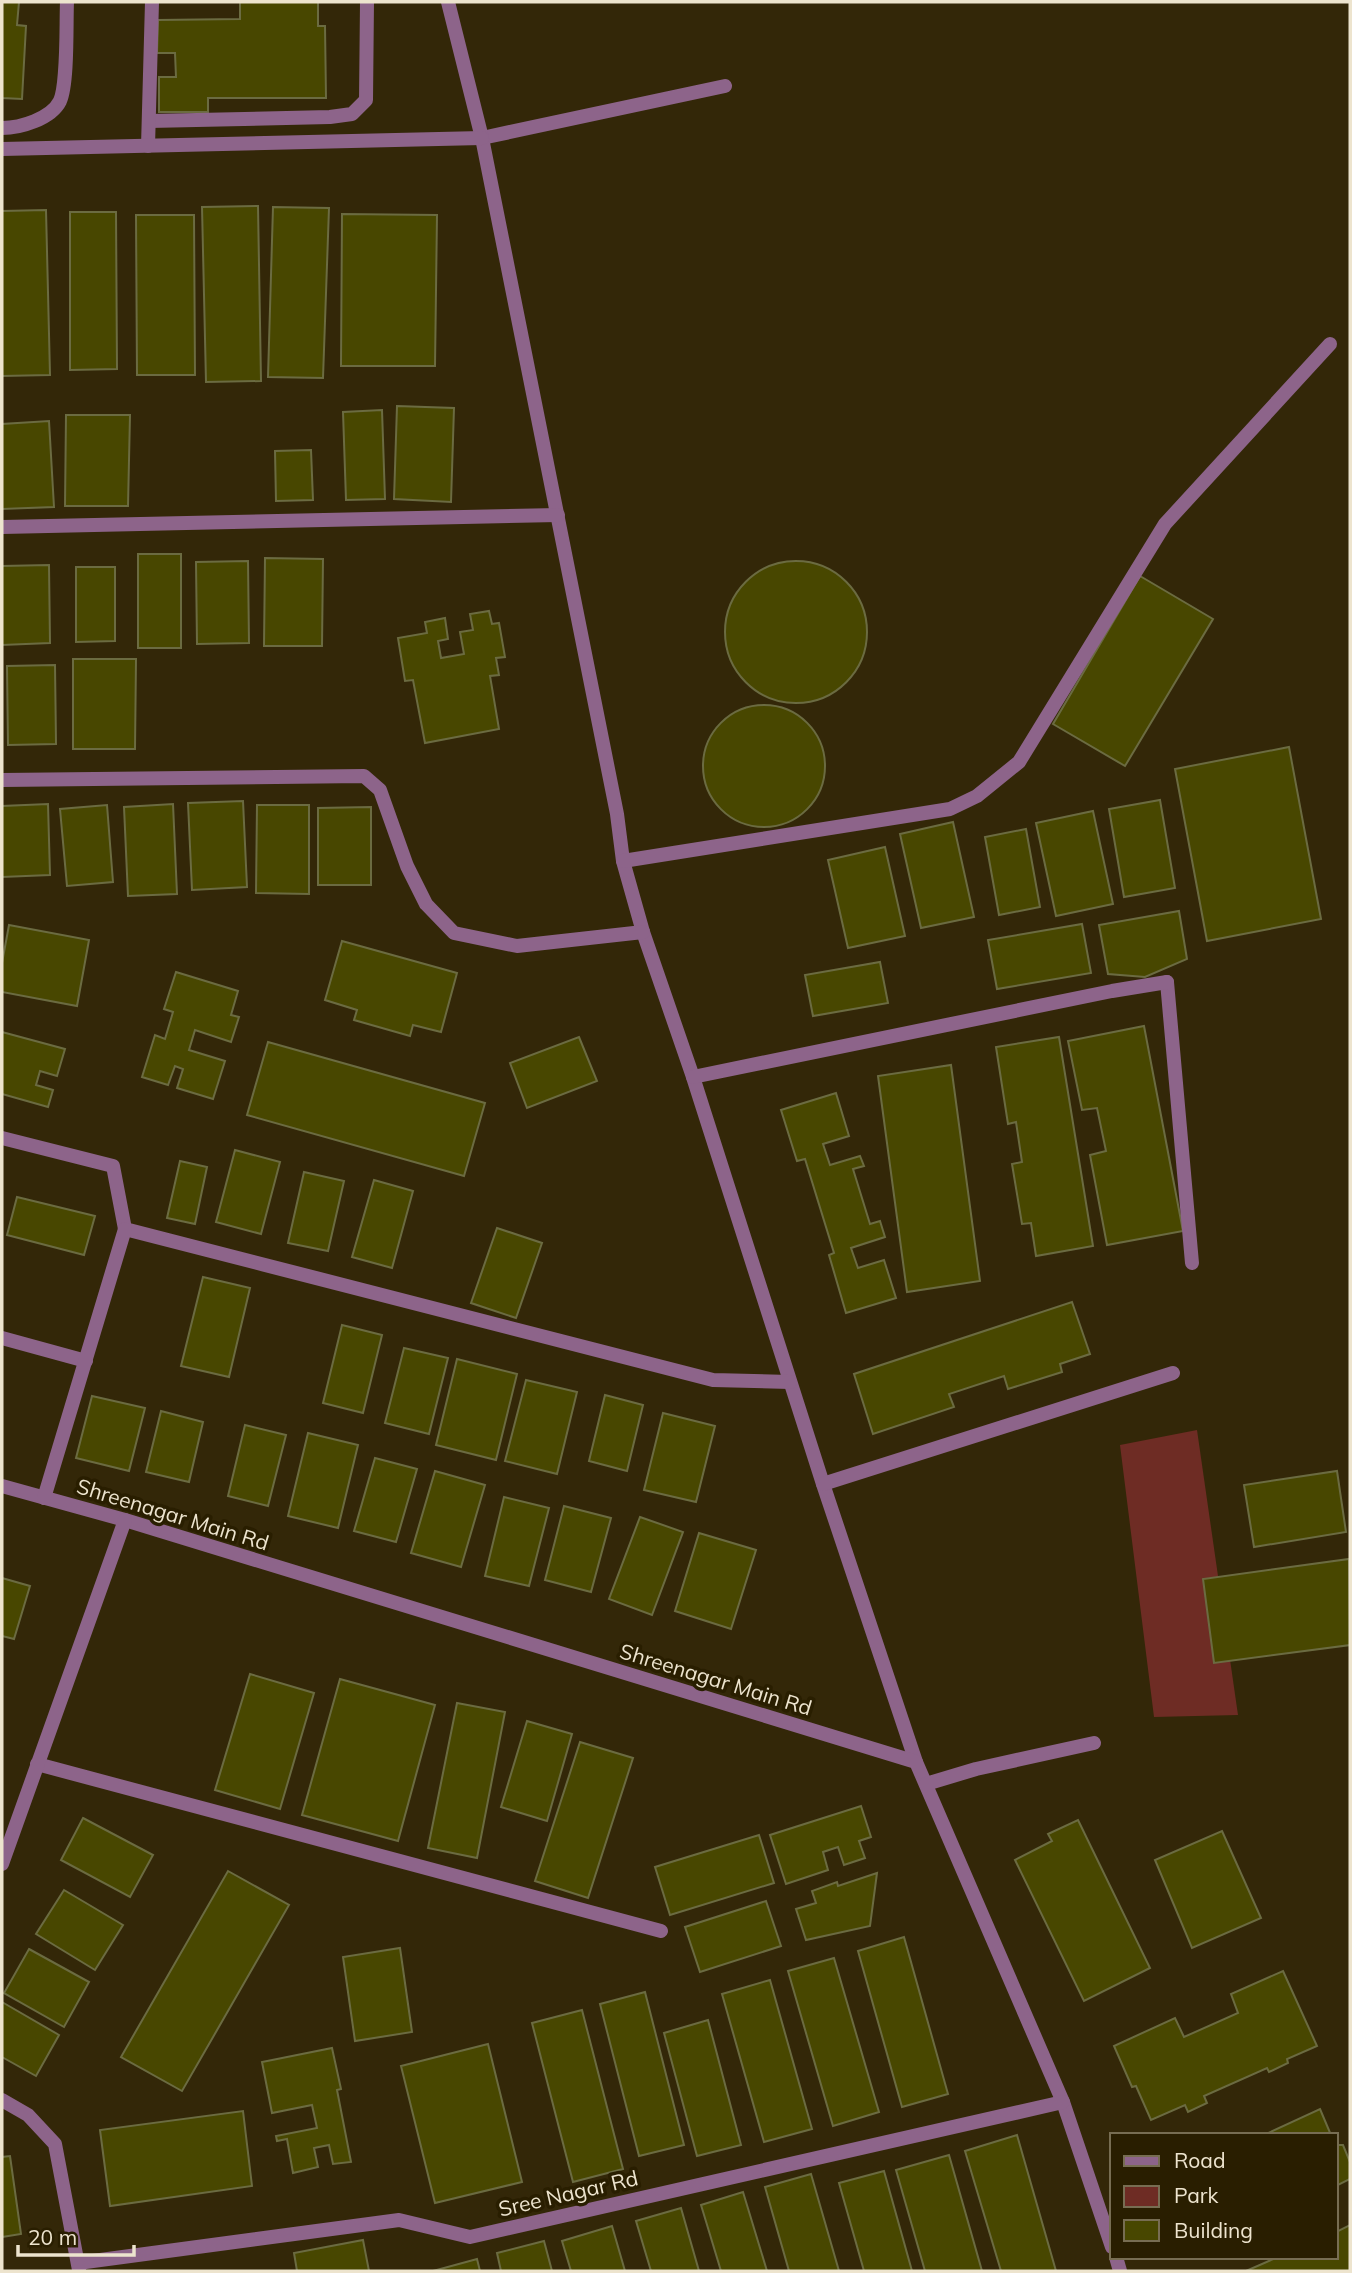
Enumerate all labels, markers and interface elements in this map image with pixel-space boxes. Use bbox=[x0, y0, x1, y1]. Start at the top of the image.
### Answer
street label: Shreenagar Main Rd bbox=[74, 1472, 272, 1556]
street label: Shreenagar Main Rd bbox=[617, 1637, 815, 1721]
legend bbox=[1110, 2133, 1338, 2259]
text: Road bbox=[1174, 2147, 1225, 2173]
street label: Sree Nagar Rd bbox=[496, 2164, 640, 2222]
text: Park bbox=[1174, 2182, 1218, 2208]
scale bar bbox=[18, 2214, 133, 2258]
text: Building bbox=[1174, 2217, 1253, 2243]
text: 20 m bbox=[28, 2224, 77, 2250]

